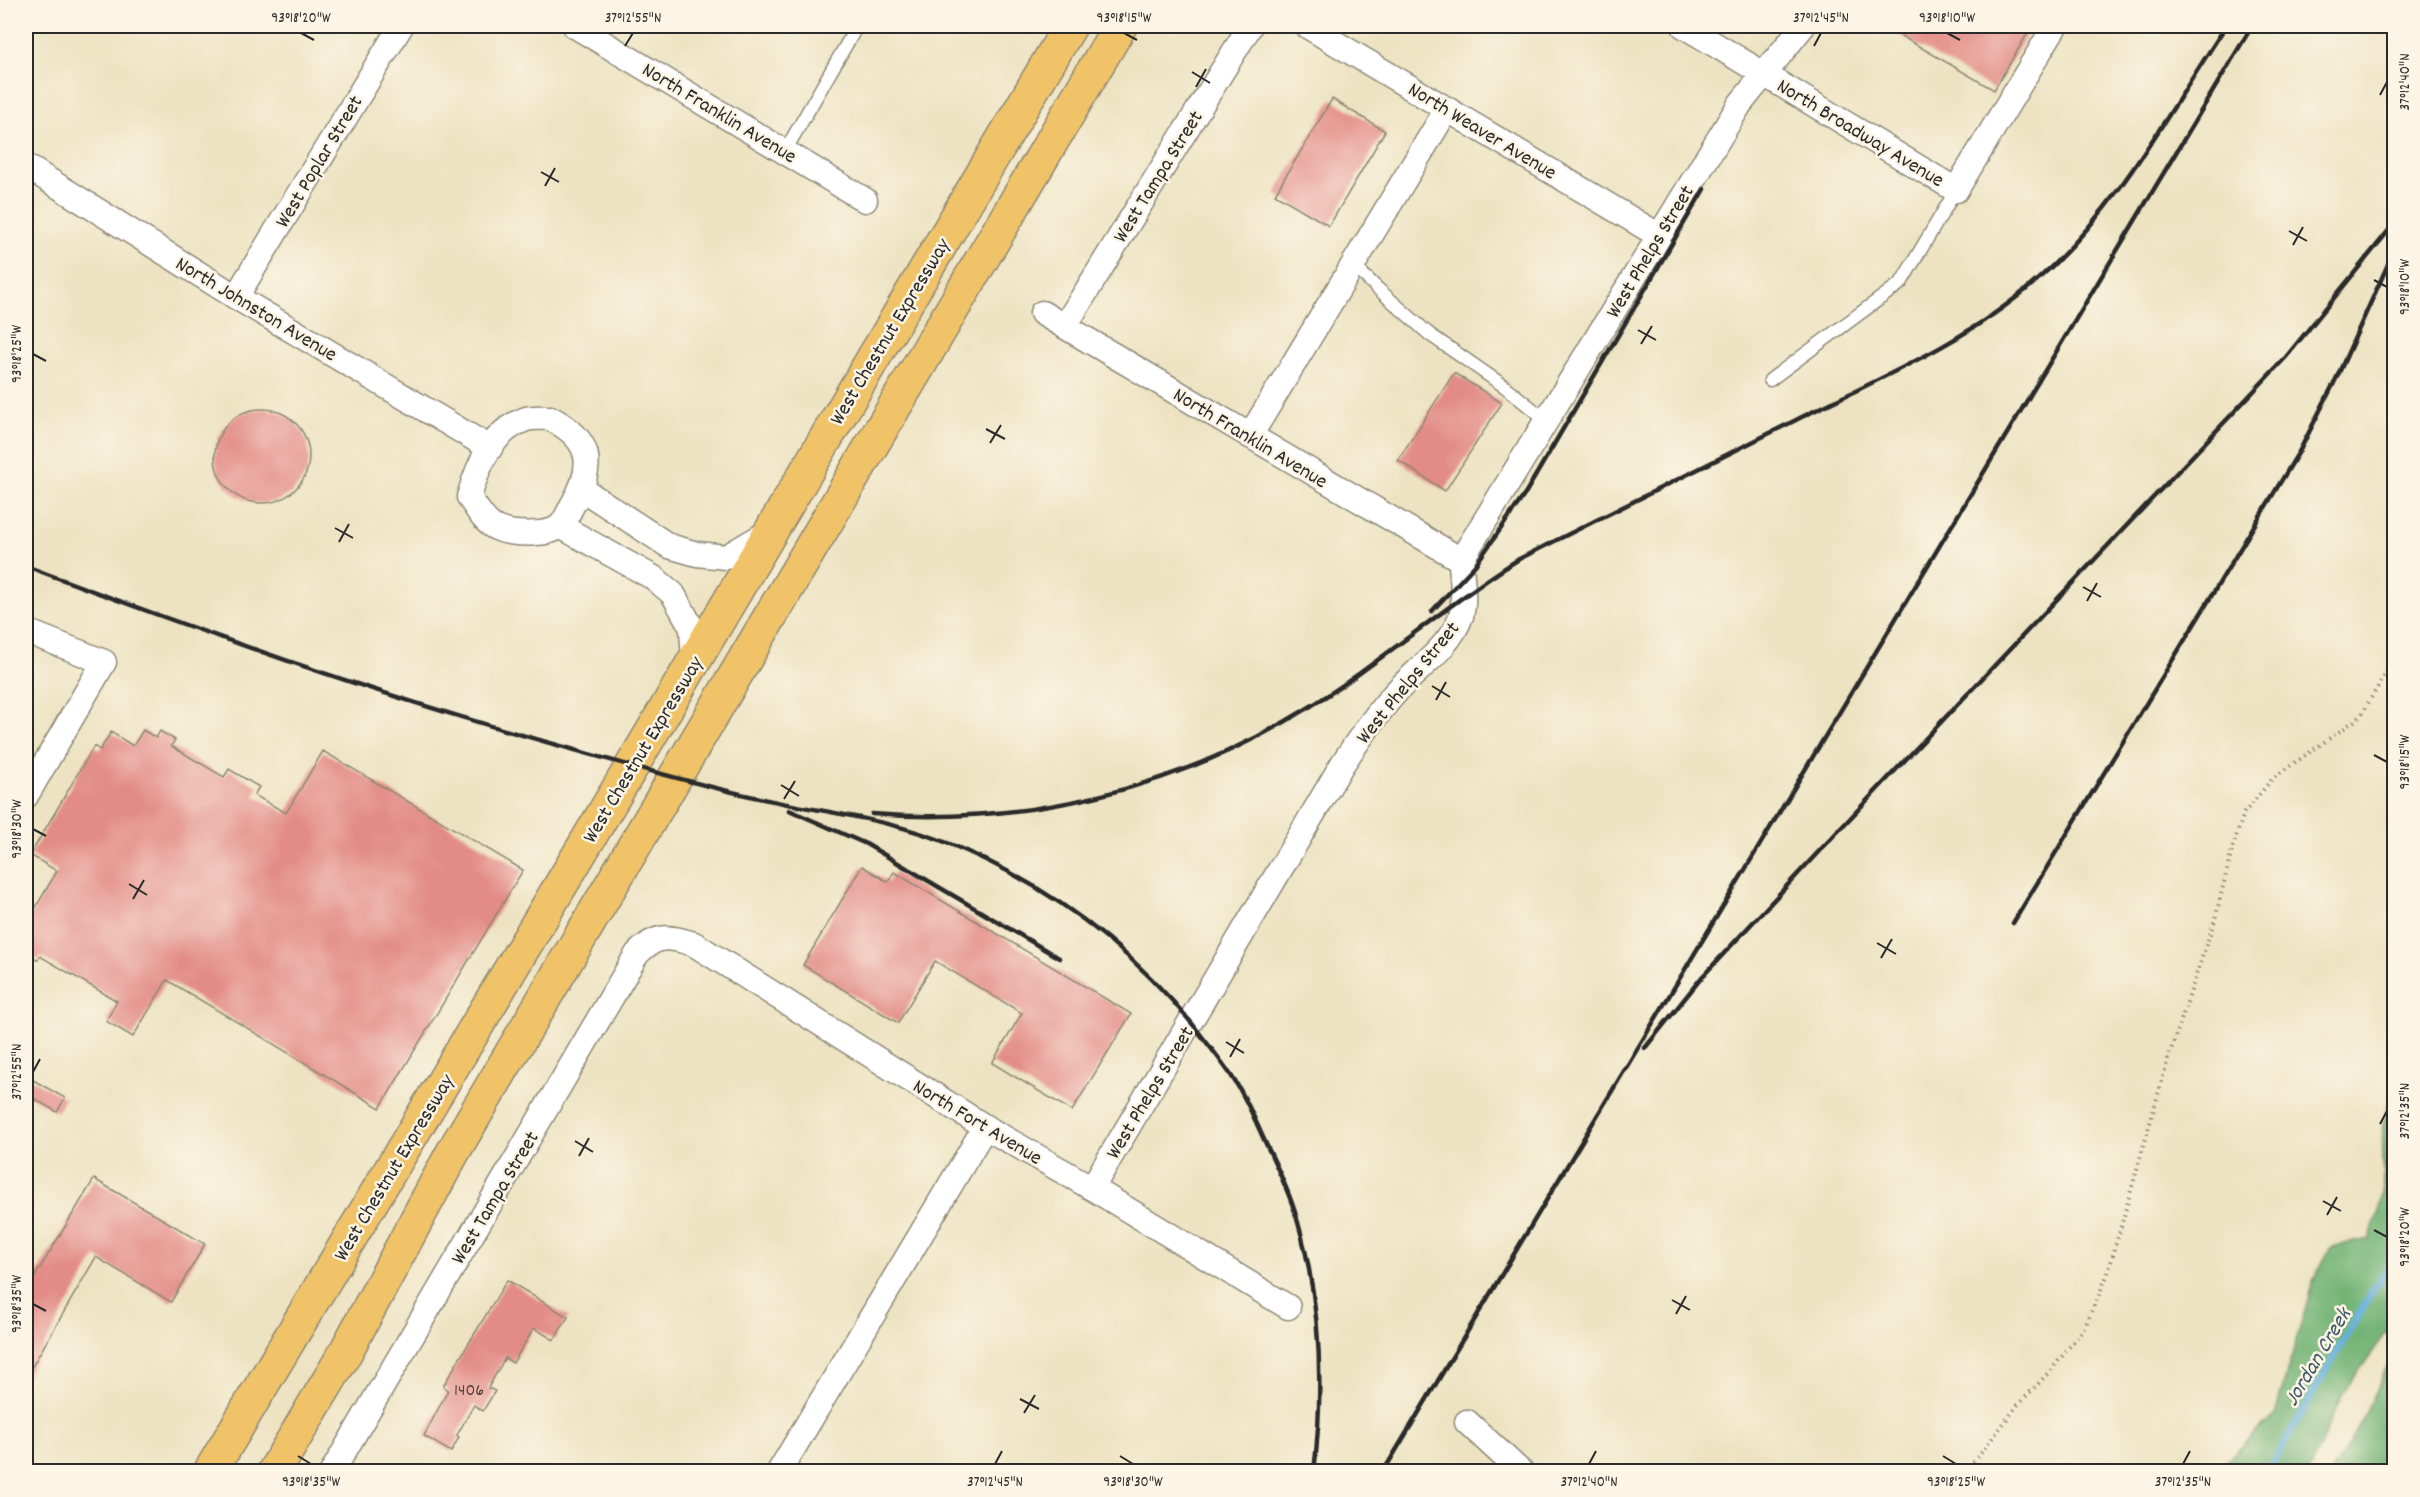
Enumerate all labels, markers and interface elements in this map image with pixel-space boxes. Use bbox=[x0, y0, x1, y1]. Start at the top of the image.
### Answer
text: 93°18'20"W bbox=[271, 8, 331, 30]
text: 37°12'55"N bbox=[605, 8, 661, 30]
text: 93°18'15"W bbox=[1097, 8, 1152, 30]
text: 37°12'45"N bbox=[1793, 8, 1849, 30]
text: 93°18'10"W bbox=[1919, 8, 1975, 30]
text: 37°12'40"N bbox=[2395, 53, 2417, 111]
street label: North Franklin Avenue bbox=[635, 56, 802, 173]
street label: North Broadway Avenue bbox=[1770, 73, 1949, 197]
street label: North Weaver Avenue bbox=[1401, 76, 1562, 189]
street label: West Poplar Street bbox=[269, 90, 372, 234]
street label: West Tampa Street bbox=[1107, 106, 1212, 249]
street label: West Phelps Street bbox=[1600, 180, 1703, 325]
street label: West Chestnut Expressway bbox=[824, 233, 960, 432]
street label: North Johnston Avenue bbox=[169, 250, 342, 371]
text: 93°18'10"W bbox=[2395, 259, 2417, 315]
text: 93°18'25"W bbox=[7, 325, 29, 383]
street label: North Franklin Avenue bbox=[1166, 381, 1333, 498]
street label: West Phelps Street bbox=[1350, 616, 1468, 752]
street label: West Chestnut Expressway bbox=[577, 651, 713, 850]
text: 93°18'15"W bbox=[2395, 734, 2417, 789]
text: 93°18'30"W bbox=[7, 799, 29, 859]
street label: West Phelps Street bbox=[1100, 1021, 1203, 1166]
text: 37°12'55"N bbox=[7, 1044, 29, 1100]
street label: West Chestnut Expressway bbox=[328, 1069, 464, 1268]
street label: North Fort Avenue bbox=[906, 1073, 1047, 1174]
text: 37°12'35"N bbox=[2395, 1083, 2417, 1139]
street label: West Tampa Street bbox=[445, 1126, 548, 1271]
text: 93°18'20"W bbox=[2395, 1207, 2417, 1267]
text: 93°18'35"W bbox=[7, 1275, 29, 1333]
water label: Jordan Creek bbox=[2278, 1301, 2361, 1413]
house number: 1406 bbox=[454, 1379, 484, 1404]
text: 93°18'35"W bbox=[282, 1472, 340, 1494]
text: 37°12'45"N bbox=[967, 1472, 1023, 1494]
text: 93°18'30"W bbox=[1103, 1472, 1163, 1494]
text: 37°12'40"N bbox=[1560, 1472, 1618, 1494]
text: 93°18'25"W bbox=[1927, 1472, 1985, 1494]
text: 37°12'35"N bbox=[2155, 1472, 2211, 1494]

